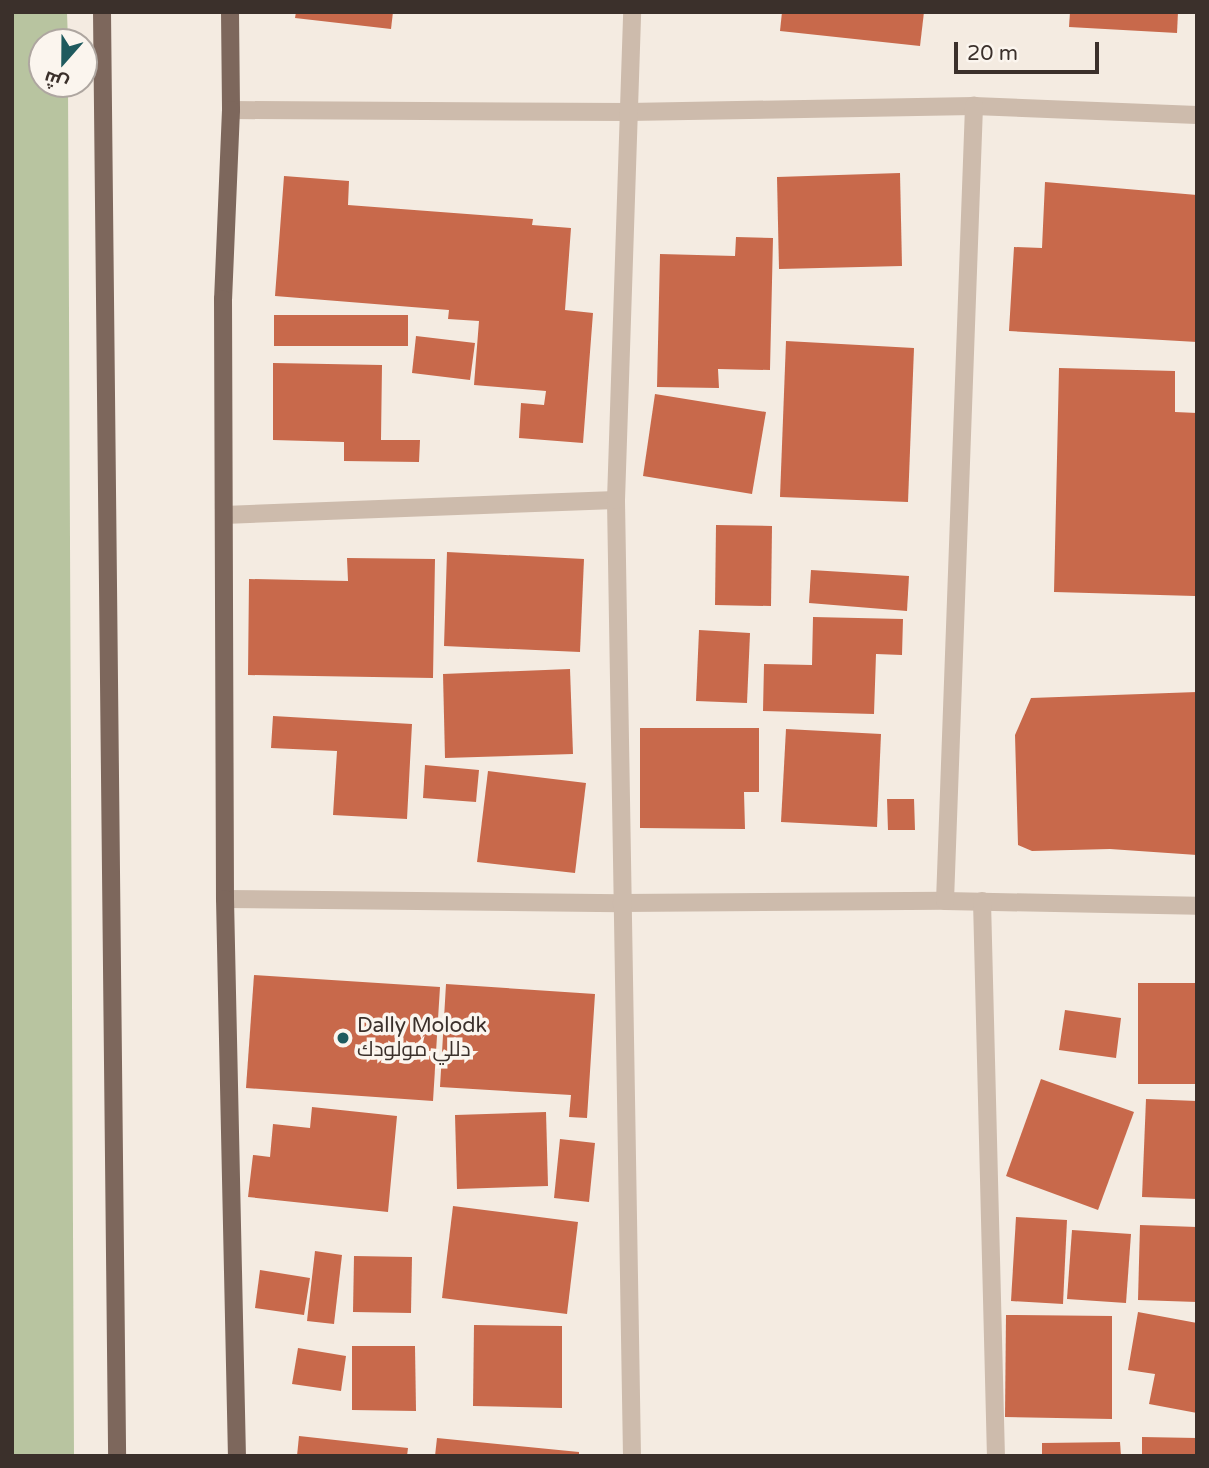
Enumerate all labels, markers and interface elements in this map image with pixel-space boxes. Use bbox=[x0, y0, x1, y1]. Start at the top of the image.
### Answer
north arrow bbox=[28, 28, 98, 98]
scale bar bbox=[957, 28, 1102, 72]
text: 20 m bbox=[967, 41, 1018, 66]
text: ش bbox=[41, 66, 72, 95]
place label: Dally Molodk دللي مولودك bbox=[357, 1013, 487, 1063]
marker: Dally Molodk دللي مولودك bbox=[335, 1030, 351, 1046]

